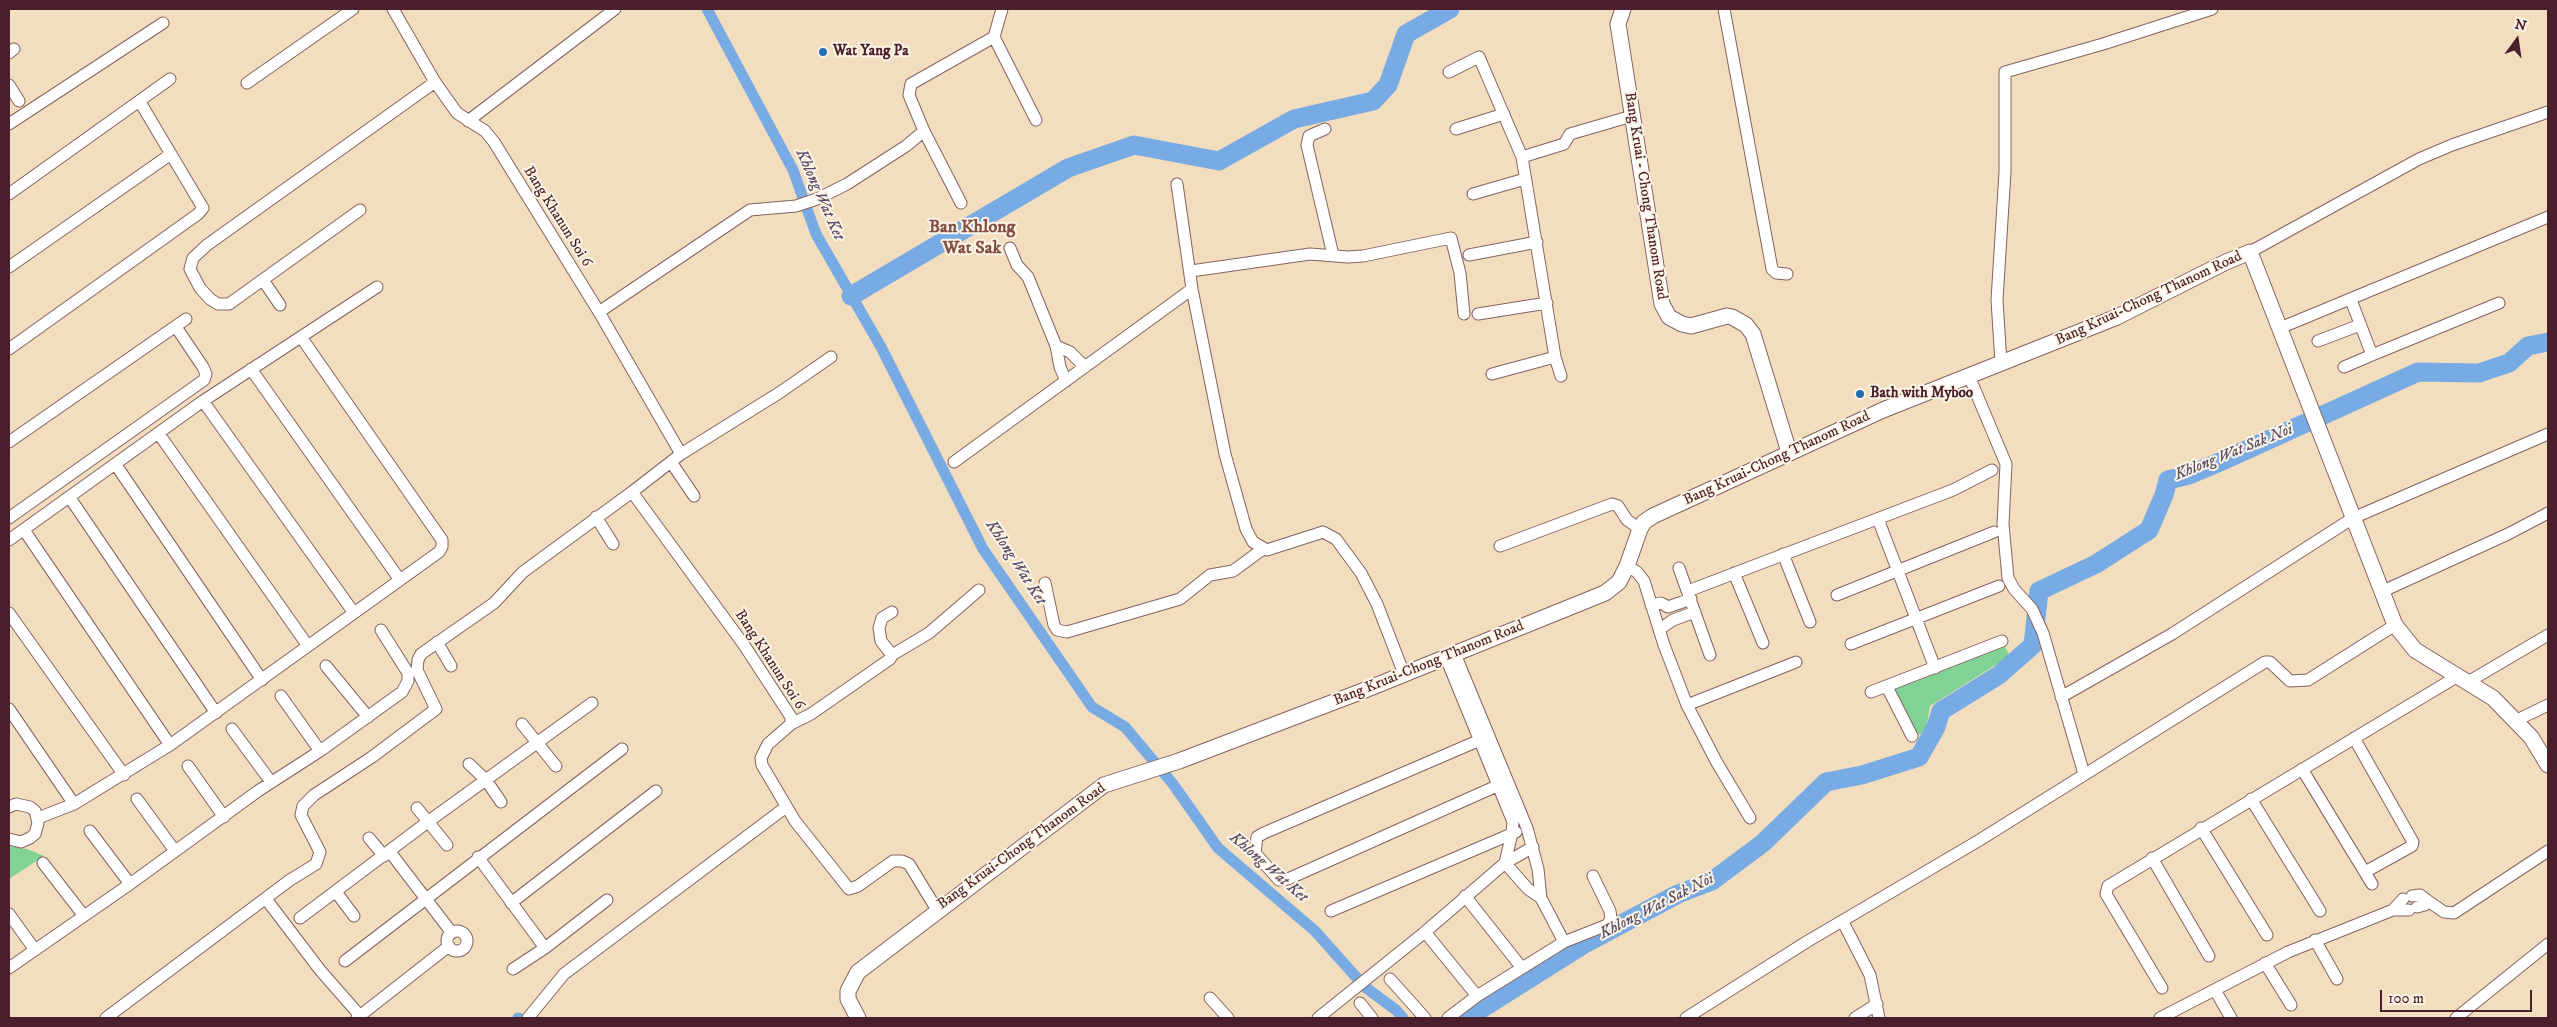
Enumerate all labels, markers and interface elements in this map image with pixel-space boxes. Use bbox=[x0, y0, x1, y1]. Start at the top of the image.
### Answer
north arrow bbox=[2492, 15, 2542, 65]
text: N bbox=[2513, 15, 2528, 36]
place label: Wat Yang Pa bbox=[833, 43, 909, 61]
marker: Wat Yang Pa bbox=[817, 46, 829, 58]
street label: Bang Kruai - Chong Thanom Road bbox=[1620, 91, 1670, 301]
water label: Khlong Wat Ket bbox=[790, 147, 848, 243]
street label: Bang Khanun Soi 6 bbox=[519, 163, 595, 271]
district label: Ban Khlong Wat Sak bbox=[929, 217, 1015, 260]
street label: Bang Kruai-Chong Thanom Road bbox=[2053, 248, 2245, 350]
place label: Bath with Myboo bbox=[1870, 385, 1973, 403]
marker: Bath with Myboo bbox=[1854, 388, 1866, 400]
street label: Bang Kruai-Chong Thanom Road bbox=[1681, 408, 1873, 510]
water label: Khlong Wat Sak Noi bbox=[2172, 421, 2296, 485]
water label: Khlong Wat Ket bbox=[980, 517, 1050, 609]
street label: Bang Khanun Soi 6 bbox=[730, 607, 808, 713]
street label: Bang Kruai-Chong Thanom Road bbox=[1331, 618, 1527, 710]
street label: Bang Kruai-Chong Thanom Road bbox=[934, 780, 1110, 914]
water label: Khlong Wat Ket bbox=[1225, 829, 1311, 907]
water label: Khlong Wat Sak Noi bbox=[1597, 870, 1717, 944]
scale bar bbox=[2382, 980, 2534, 1012]
text: 100 m bbox=[2388, 989, 2424, 1008]

